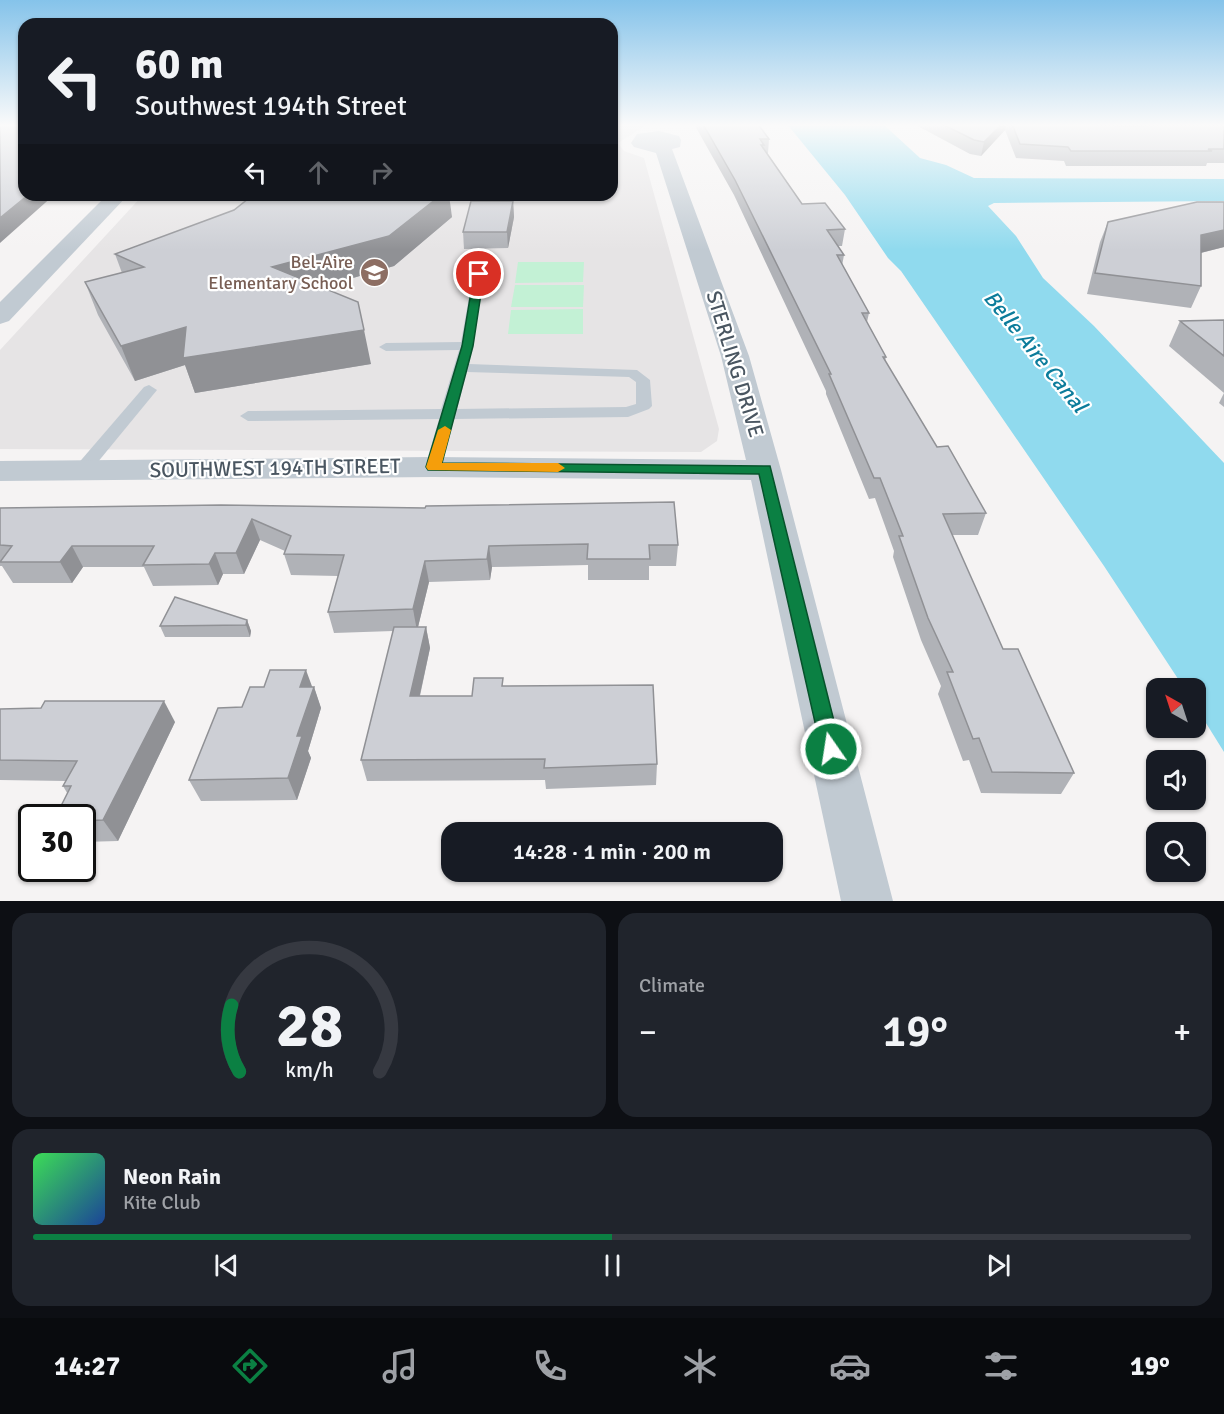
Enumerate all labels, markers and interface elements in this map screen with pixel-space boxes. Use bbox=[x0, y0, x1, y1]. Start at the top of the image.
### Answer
text: 60 m bbox=[135, 39, 224, 90]
icon: left bbox=[36, 42, 114, 120]
text: Southwest 194th Street bbox=[135, 90, 407, 123]
icon: left bbox=[239, 156, 272, 189]
icon: ahead bbox=[302, 156, 335, 189]
icon: right bbox=[365, 156, 398, 189]
pin bbox=[453, 248, 504, 299]
place label: Bel-Aire Elementary School bbox=[208, 251, 353, 294]
school or university icon: Bel-Aire Elementary School bbox=[358, 256, 390, 288]
icon: arrive bbox=[462, 257, 495, 290]
water label: Belle Aire Canal bbox=[978, 285, 1094, 419]
street label: STERLING DRIVE bbox=[700, 288, 770, 440]
street label: SOUTHWEST 194TH STREET bbox=[149, 453, 401, 483]
north arrow bbox=[1146, 678, 1206, 738]
map controls bbox=[1146, 678, 1206, 882]
position arrow bbox=[799, 717, 863, 781]
button: sound bbox=[1146, 750, 1206, 810]
speed limit sign: 30 bbox=[18, 804, 96, 882]
button: search bbox=[1146, 822, 1206, 882]
text: 14:28 · 1 min · 200 m bbox=[513, 838, 711, 865]
text: Climate bbox=[639, 973, 705, 998]
text: 28 bbox=[275, 987, 343, 1064]
text: 19° bbox=[882, 1004, 948, 1059]
text: − bbox=[639, 1012, 657, 1053]
text: + bbox=[1173, 1012, 1191, 1053]
text: km/h bbox=[285, 1057, 333, 1083]
text: Neon Rain bbox=[123, 1163, 221, 1190]
text: Kite Club bbox=[123, 1190, 201, 1215]
icon: previous bbox=[210, 1249, 243, 1282]
icon: pause bbox=[596, 1249, 629, 1282]
icon: next bbox=[982, 1249, 1015, 1282]
icon: directions bbox=[229, 1345, 271, 1387]
icon: music bbox=[379, 1345, 421, 1387]
icon: phone bbox=[529, 1345, 571, 1387]
icon: climate bbox=[679, 1345, 721, 1387]
icon: car bbox=[829, 1345, 871, 1387]
icon: filters bbox=[980, 1345, 1022, 1387]
text: 14:27 bbox=[54, 1350, 120, 1383]
text: 19° bbox=[1130, 1350, 1170, 1383]

